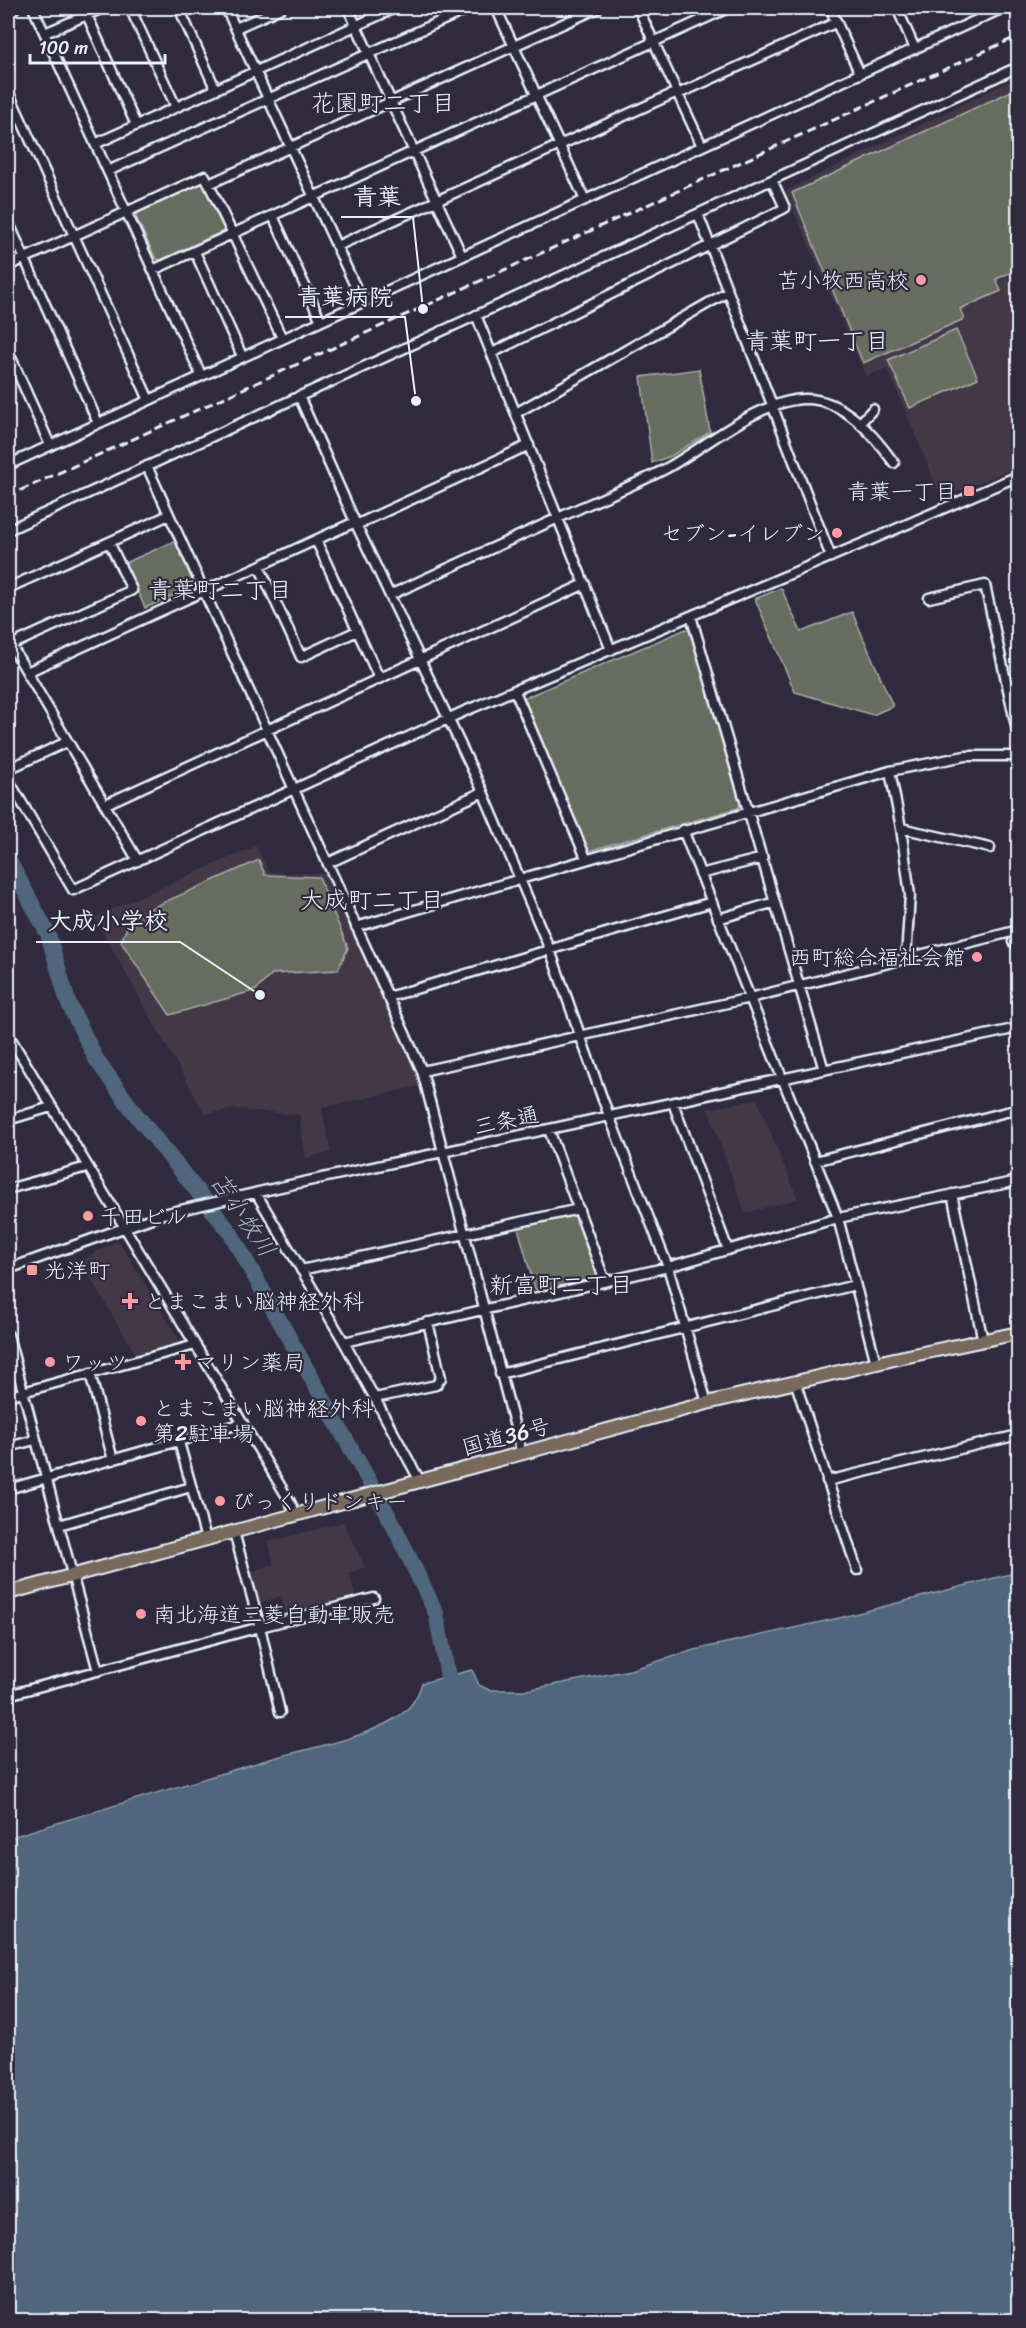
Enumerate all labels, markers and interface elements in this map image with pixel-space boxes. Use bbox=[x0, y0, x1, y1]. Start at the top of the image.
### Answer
scale bar bbox=[30, 27, 165, 65]
text: 100 m bbox=[39, 32, 88, 64]
district label: 花園町二丁目 bbox=[311, 82, 455, 124]
callout: 青葉 bbox=[341, 175, 413, 217]
text: 青葉 bbox=[353, 176, 401, 218]
place label: 苫小牧西高校 bbox=[777, 261, 909, 300]
marker: 苫小牧西高校 bbox=[914, 273, 928, 287]
callout: 青葉病院 bbox=[285, 275, 405, 317]
text: 青葉病院 bbox=[297, 276, 393, 318]
district label: 青葉町一丁目 bbox=[745, 320, 889, 362]
place label: 青葉一丁目 bbox=[847, 472, 957, 511]
marker: 青葉一丁目 bbox=[962, 484, 976, 498]
place label: セブン-イレブン bbox=[661, 514, 825, 553]
marker: セブン-イレブン bbox=[830, 526, 844, 540]
district label: 青葉町二丁目 bbox=[148, 569, 292, 611]
district label: 大成町二丁目 bbox=[300, 879, 444, 921]
callout: 大成小学校 bbox=[36, 900, 180, 942]
text: 大成小学校 bbox=[48, 900, 168, 942]
place label: 西町総合福祉会館 bbox=[789, 938, 965, 977]
marker: 西町総合福祉会館 bbox=[970, 950, 984, 964]
street label: 三条通 bbox=[470, 1095, 542, 1146]
water label: 苫小牧川 bbox=[199, 1163, 287, 1267]
place label: 千田ビル bbox=[100, 1197, 188, 1236]
marker: 千田ビル bbox=[81, 1209, 95, 1223]
place label: 光洋町 bbox=[44, 1251, 110, 1290]
marker: 光洋町 bbox=[25, 1263, 39, 1277]
district label: 新富町二丁目 bbox=[489, 1264, 633, 1306]
place label: とまこまい脳神経外科 bbox=[144, 1282, 364, 1321]
marker: とまこまい脳神経外科 bbox=[121, 1292, 139, 1310]
place label: ワッツ bbox=[62, 1343, 128, 1382]
place label: マリン薬局 bbox=[195, 1343, 305, 1382]
marker: ワッツ bbox=[43, 1355, 57, 1369]
marker: マリン薬局 bbox=[176, 1355, 190, 1369]
place label: とまこまい脳神経外科 第2駐車場 bbox=[153, 1389, 373, 1453]
street label: 国道36号 bbox=[457, 1406, 555, 1467]
marker: とまこまい脳神経外科 第2駐車場 bbox=[134, 1414, 148, 1428]
place label: びっくりドンキー bbox=[232, 1482, 408, 1521]
marker: びっくりドンキー bbox=[213, 1494, 227, 1508]
place label: 南北海道三菱自動車販売 bbox=[153, 1595, 395, 1634]
marker: 南北海道三菱自動車販売 bbox=[134, 1607, 148, 1621]

